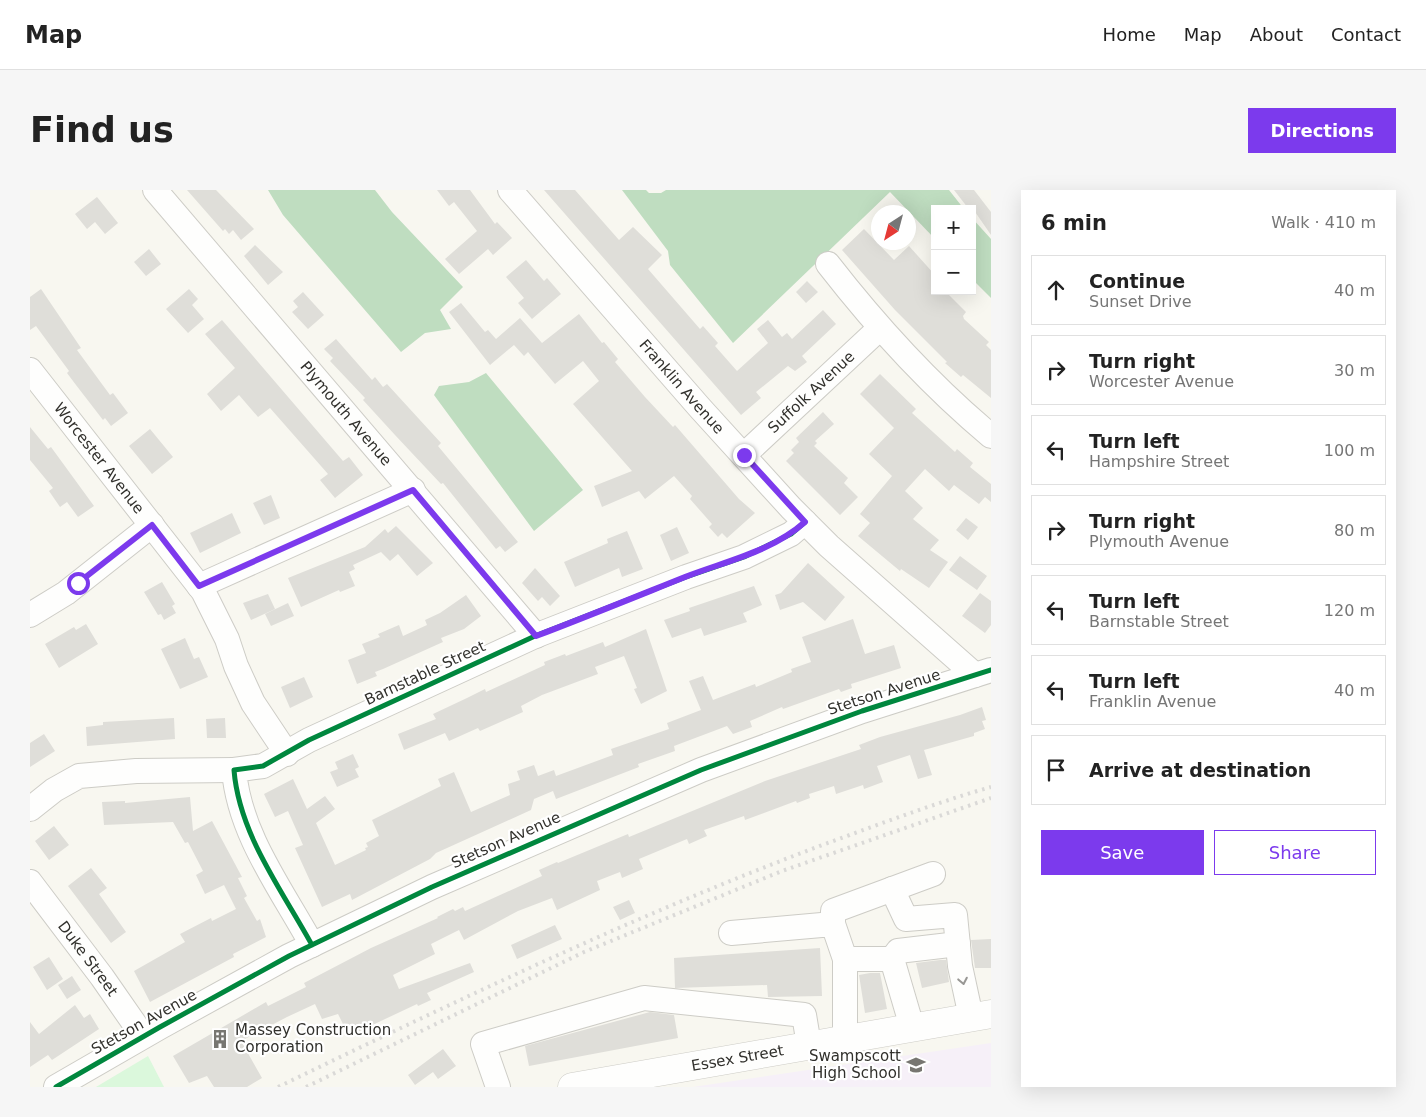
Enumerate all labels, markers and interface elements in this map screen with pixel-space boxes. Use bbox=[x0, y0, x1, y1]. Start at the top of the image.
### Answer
text: Map bbox=[25, 21, 82, 49]
text: Home bbox=[1103, 24, 1156, 45]
text: Map bbox=[1184, 24, 1222, 45]
text: About bbox=[1250, 24, 1303, 45]
text: Contact bbox=[1331, 24, 1401, 45]
button: Directions bbox=[1248, 108, 1396, 153]
text: Find us bbox=[30, 110, 174, 150]
north arrow bbox=[871, 205, 916, 250]
map controls bbox=[931, 205, 976, 295]
button: + bbox=[931, 205, 976, 250]
text: 6 min bbox=[1041, 211, 1107, 235]
text: Walk · 410 m bbox=[1271, 213, 1376, 232]
button: − bbox=[931, 250, 976, 295]
text: Continue bbox=[1089, 270, 1185, 292]
icon: ahead bbox=[1042, 276, 1070, 304]
text: 40 m bbox=[1334, 281, 1375, 300]
text: Sunset Drive bbox=[1089, 292, 1192, 311]
street label: Franklin Avenue bbox=[635, 336, 728, 437]
street label: Suffolk Avenue bbox=[764, 347, 858, 437]
text: Turn right bbox=[1089, 350, 1195, 372]
icon: right bbox=[1042, 356, 1070, 384]
street label: Plymouth Avenue bbox=[296, 358, 395, 469]
text: 30 m bbox=[1334, 361, 1375, 380]
text: Worcester Avenue bbox=[1089, 372, 1234, 391]
street label: Worcester Avenue bbox=[50, 399, 148, 517]
text: Turn left bbox=[1089, 430, 1180, 452]
icon: left bbox=[1042, 436, 1070, 464]
text: 100 m bbox=[1324, 441, 1375, 460]
route end bbox=[733, 444, 756, 467]
text: Hampshire Street bbox=[1089, 452, 1229, 471]
text: Turn right bbox=[1089, 510, 1195, 532]
icon: right bbox=[1042, 516, 1070, 544]
text: 80 m bbox=[1334, 521, 1375, 540]
text: Plymouth Avenue bbox=[1089, 532, 1229, 551]
route start bbox=[67, 572, 90, 595]
text: Turn left bbox=[1089, 590, 1180, 612]
icon: left bbox=[1042, 596, 1070, 624]
text: 120 m bbox=[1324, 601, 1375, 620]
text: Barnstable Street bbox=[1089, 612, 1229, 631]
street label: Barnstable Street bbox=[362, 637, 488, 709]
street label: Stetson Avenue bbox=[825, 665, 943, 719]
text: Turn left bbox=[1089, 670, 1180, 692]
icon: left bbox=[1042, 676, 1070, 704]
text: 40 m bbox=[1334, 681, 1375, 700]
text: Franklin Avenue bbox=[1089, 692, 1216, 711]
icon: arrive bbox=[1042, 756, 1070, 784]
text: Arrive at destination bbox=[1089, 759, 1311, 781]
street label: Stetson Avenue bbox=[449, 808, 563, 872]
button: Save bbox=[1041, 830, 1204, 875]
button: Share bbox=[1214, 830, 1376, 875]
street label: Duke Street bbox=[54, 918, 122, 1000]
one-way arrow bbox=[958, 976, 968, 985]
street label: Stetson Avenue bbox=[88, 986, 200, 1058]
place label: Massey Construction Corporation bbox=[235, 1021, 391, 1056]
building icon: Massey Construction Corporation bbox=[209, 1028, 231, 1050]
street label: Essex Street bbox=[690, 1041, 785, 1075]
place label: Swampscott High School bbox=[809, 1047, 901, 1082]
school or university icon: Swampscott High School bbox=[905, 1054, 927, 1076]

